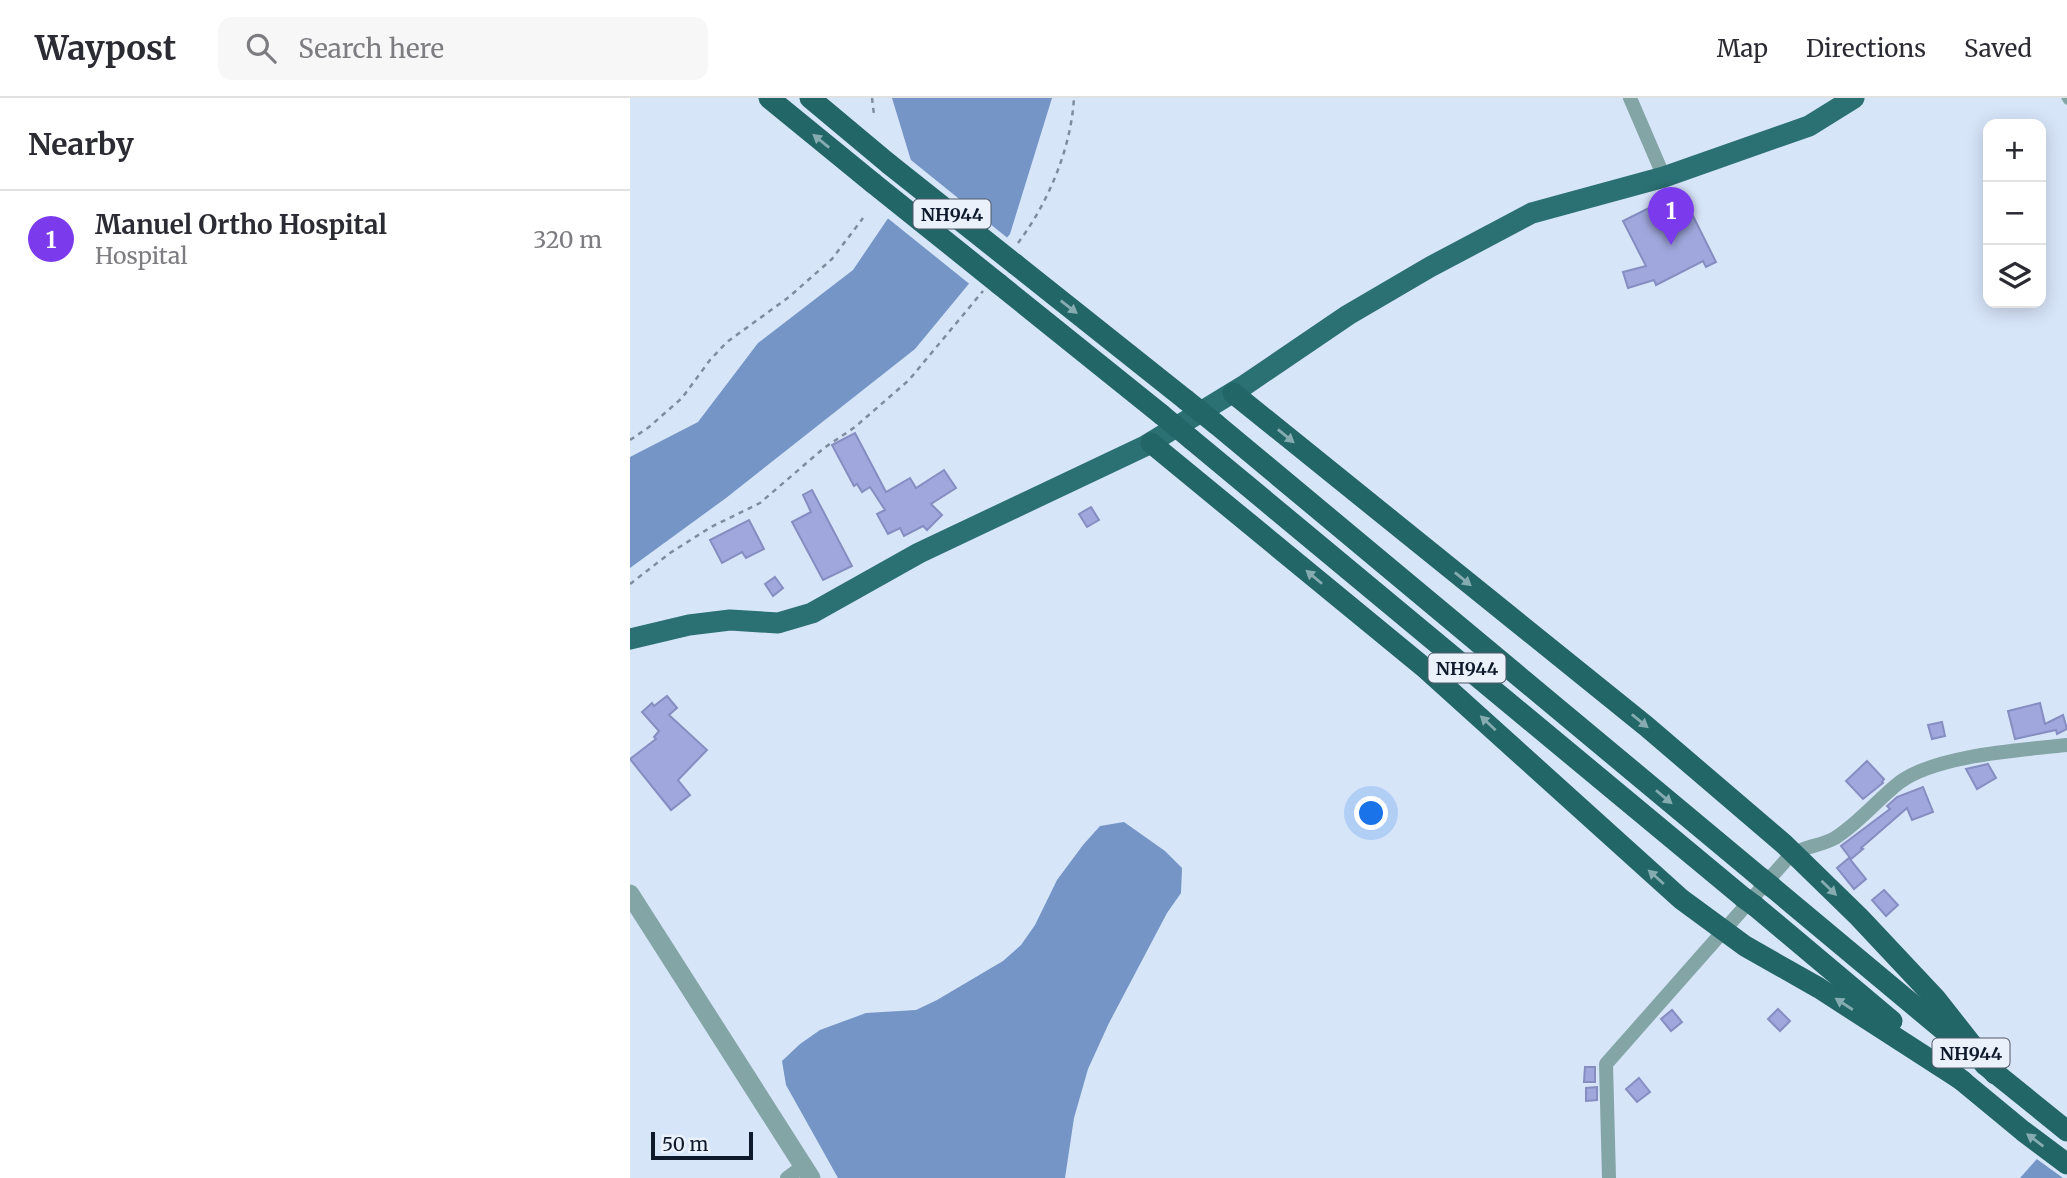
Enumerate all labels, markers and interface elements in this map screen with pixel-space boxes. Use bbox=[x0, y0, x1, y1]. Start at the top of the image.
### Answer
search box bbox=[218, 17, 708, 80]
text: Waypost bbox=[35, 28, 176, 69]
icon: search bbox=[242, 29, 280, 67]
text: Search here bbox=[298, 32, 444, 65]
text: Map bbox=[1717, 33, 1768, 64]
text: Directions bbox=[1806, 33, 1926, 64]
text: Saved bbox=[1964, 33, 2032, 64]
map controls bbox=[1983, 119, 2046, 308]
button: + bbox=[1983, 119, 2046, 182]
text: Nearby bbox=[28, 125, 134, 163]
one-way arrow bbox=[812, 134, 829, 149]
button: − bbox=[1983, 182, 2046, 245]
pin: 1 bbox=[1648, 187, 1694, 245]
road number: NH944 bbox=[914, 200, 990, 229]
text: Manuel Ortho Hospital bbox=[95, 208, 387, 241]
text: 1 bbox=[46, 225, 56, 254]
text: 320 m bbox=[533, 225, 602, 254]
text: Hospital bbox=[95, 241, 188, 270]
button: layers bbox=[1983, 245, 2046, 308]
one-way arrow bbox=[1059, 299, 1077, 314]
one-way arrow bbox=[1277, 428, 1295, 443]
one-way arrow bbox=[1305, 570, 1322, 585]
one-way arrow bbox=[1454, 571, 1472, 586]
road number: NH944 bbox=[1428, 654, 1506, 682]
one-way arrow bbox=[1631, 714, 1649, 729]
one-way arrow bbox=[1479, 715, 1497, 731]
one-way arrow bbox=[1654, 789, 1672, 804]
your location bbox=[1354, 796, 1388, 830]
one-way arrow bbox=[1648, 869, 1665, 885]
one-way arrow bbox=[1820, 880, 1837, 896]
one-way arrow bbox=[1834, 997, 1853, 1010]
road number: NH944 bbox=[1932, 1038, 2010, 1068]
scale bar bbox=[651, 1129, 752, 1161]
text: 50 m bbox=[662, 1132, 708, 1156]
one-way arrow bbox=[2026, 1134, 2044, 1148]

